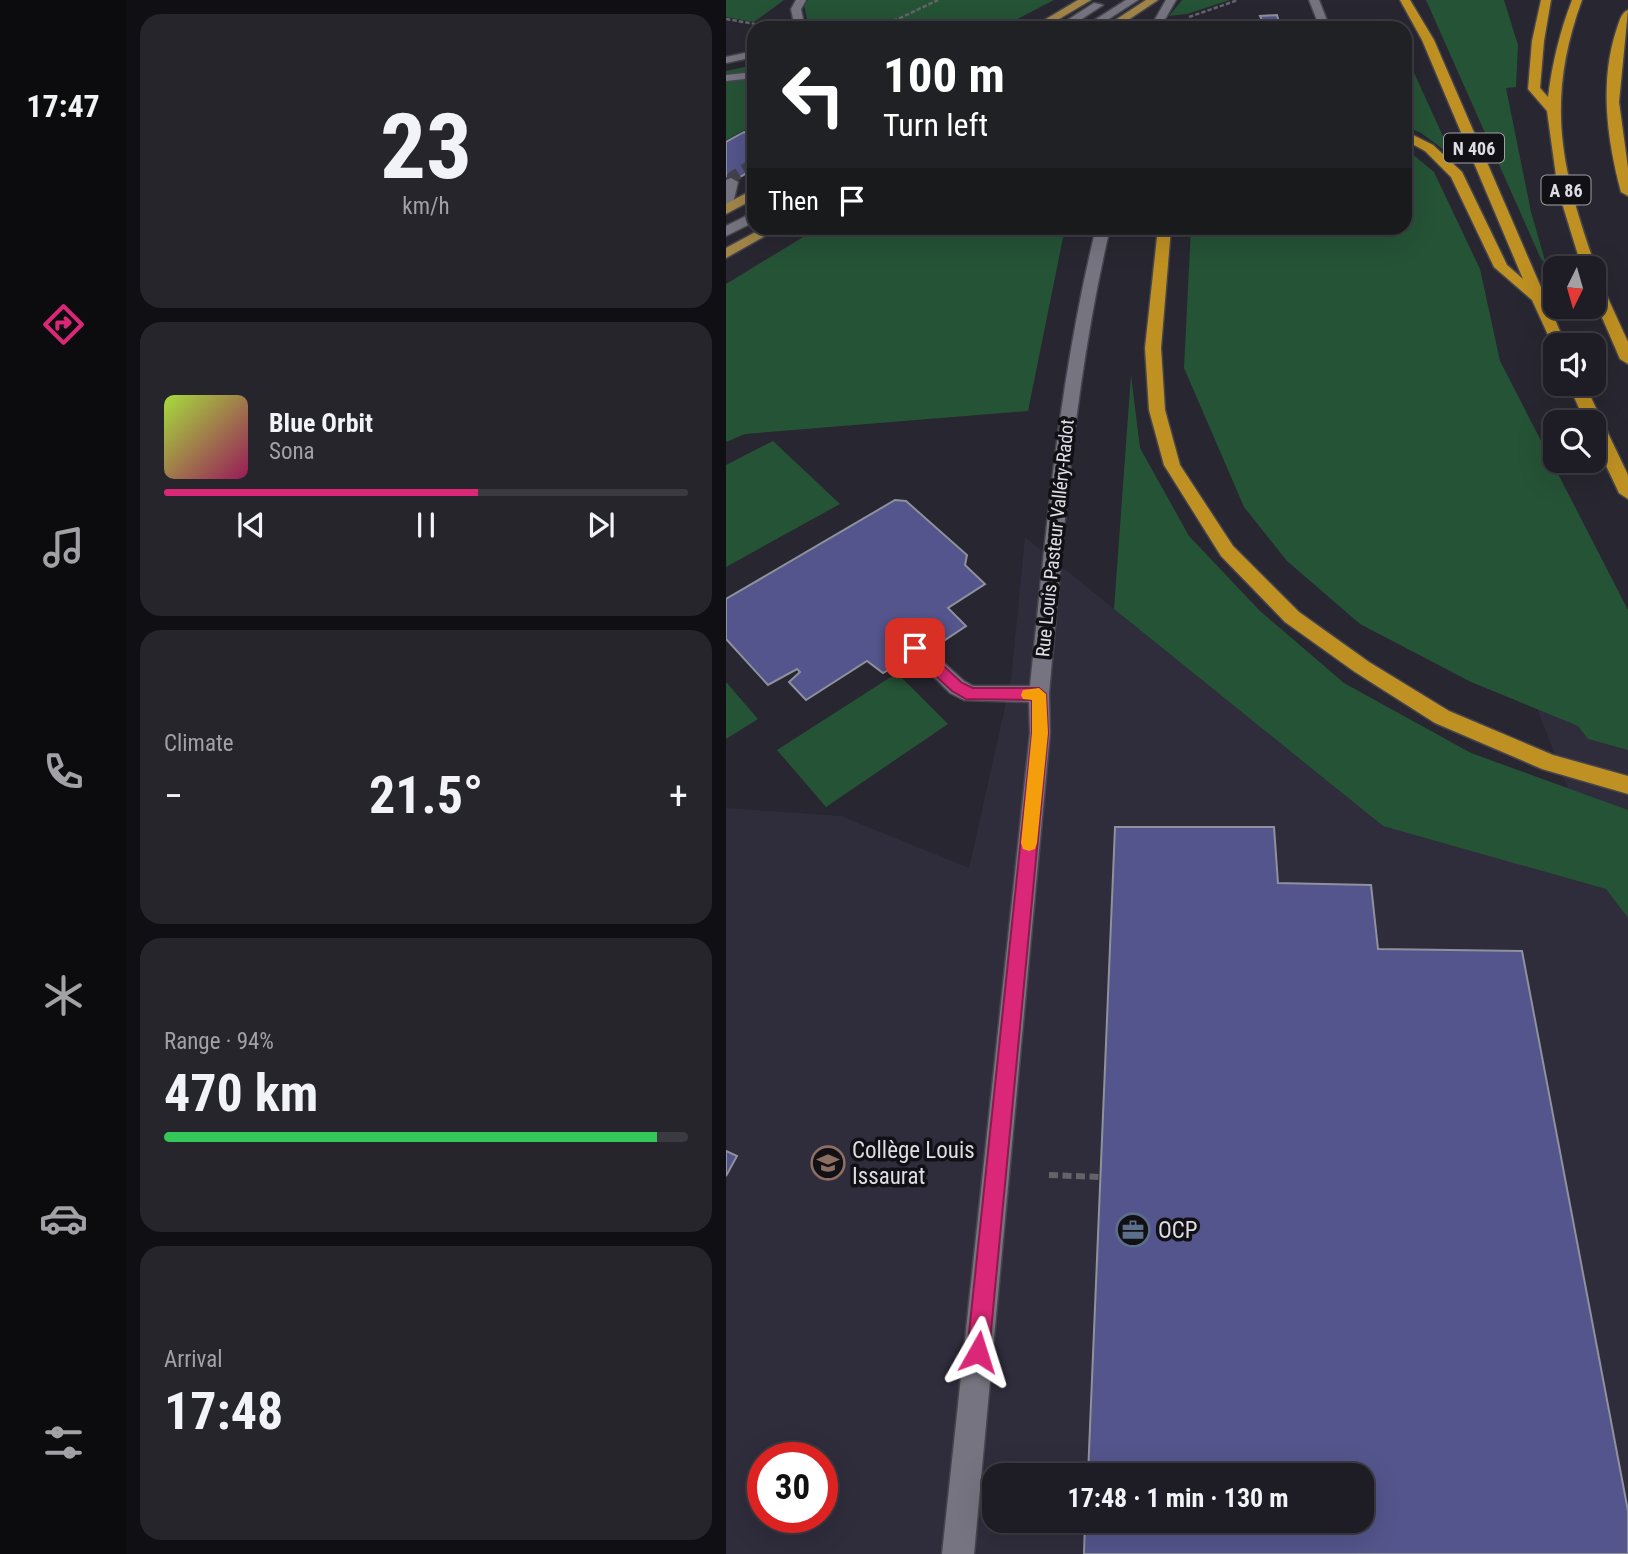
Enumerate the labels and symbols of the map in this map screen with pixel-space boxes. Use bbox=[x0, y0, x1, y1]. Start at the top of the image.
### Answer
road number: N 406 bbox=[1444, 134, 1504, 162]
road number: A 86 bbox=[1542, 176, 1590, 204]
north arrow bbox=[1543, 256, 1606, 318]
street label: Rue Louis Pasteur Valléry-Radot bbox=[1031, 418, 1079, 658]
pin bbox=[885, 618, 945, 678]
place label: Collège Louis Issaurat bbox=[852, 1137, 975, 1190]
school or university icon: Collège Louis Issaurat bbox=[809, 1144, 847, 1182]
office icon: OCP bbox=[1114, 1211, 1152, 1249]
place label: OCP bbox=[1158, 1217, 1198, 1244]
position arrow bbox=[941, 1315, 1015, 1389]
speed limit sign: 30 bbox=[747, 1442, 838, 1533]

